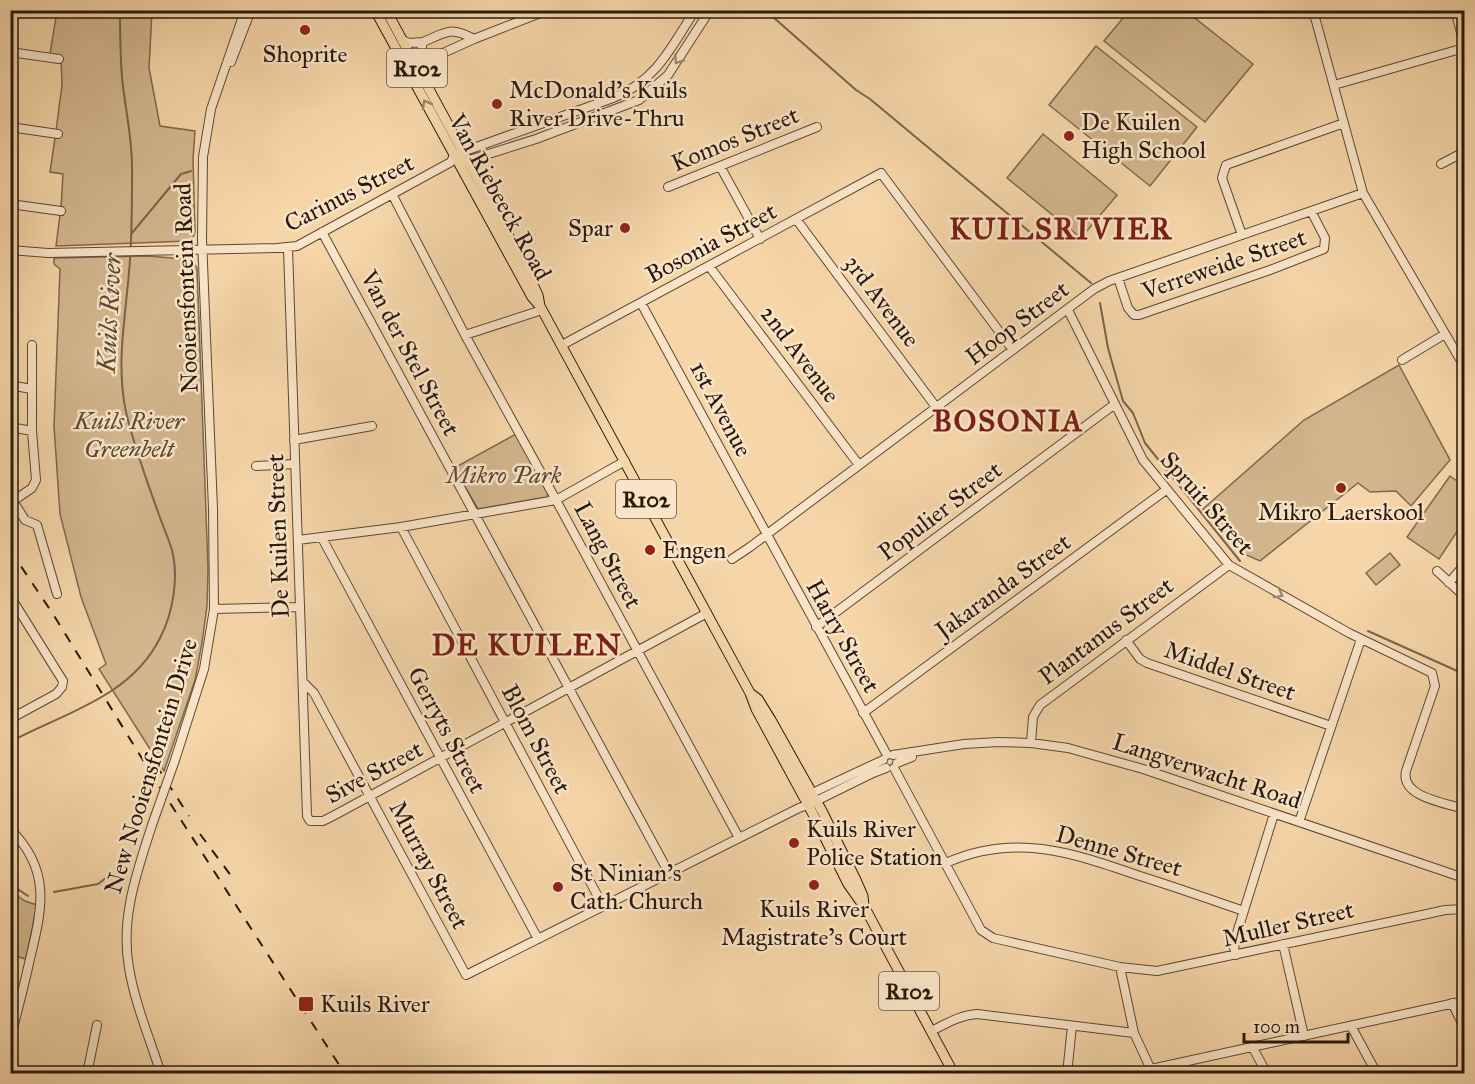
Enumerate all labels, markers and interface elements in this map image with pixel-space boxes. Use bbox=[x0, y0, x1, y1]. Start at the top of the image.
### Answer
marker: Shoprite bbox=[298, 23, 312, 37]
place label: Shoprite bbox=[262, 39, 348, 69]
road number: R102 bbox=[387, 49, 447, 87]
one-way arrow bbox=[674, 53, 685, 64]
place label: McDonald's Kuils River Drive-Thru bbox=[509, 75, 687, 133]
marker: McDonald's Kuils River Drive-Thru bbox=[490, 97, 504, 111]
one-way arrow bbox=[422, 100, 433, 110]
street label: Komos Street bbox=[667, 100, 804, 178]
place label: De Kuilen High School bbox=[1081, 107, 1207, 165]
street label: Van Riebeeck Road bbox=[441, 108, 558, 285]
marker: De Kuilen High School bbox=[1062, 129, 1076, 143]
street label: Carinus Street bbox=[279, 147, 419, 238]
street label: Nooiensfontein Road bbox=[167, 182, 205, 394]
street label: Bosonia Street bbox=[641, 196, 782, 290]
district label: KUILSRIVIER bbox=[949, 211, 1173, 247]
place label: Spar bbox=[568, 213, 613, 243]
marker: Spar bbox=[618, 221, 632, 235]
street label: Verreweide Street bbox=[1137, 222, 1311, 306]
street label: 3rd Avenue bbox=[838, 249, 926, 353]
water label: Kuils River bbox=[90, 251, 128, 375]
street label: Van der Stel Street bbox=[353, 264, 466, 441]
street label: Hoop Street bbox=[959, 274, 1075, 372]
street label: 2nd Avenue bbox=[754, 299, 846, 409]
street label: 1st Avenue bbox=[683, 356, 759, 462]
district label: BOSONIA bbox=[932, 403, 1084, 439]
park label: Kuils River Greenbelt bbox=[73, 406, 186, 464]
street label: Spruit Street bbox=[1154, 445, 1260, 561]
street label: De Kuilen Street bbox=[260, 453, 296, 619]
street label: Populier Street bbox=[872, 454, 1008, 567]
park label: Mikro Park bbox=[444, 460, 562, 490]
road number: R102 bbox=[616, 480, 676, 518]
marker: Mikro Laerskool bbox=[1334, 481, 1348, 495]
street label: Lang Street bbox=[567, 496, 649, 614]
place label: Mikro Laerskool bbox=[1258, 497, 1425, 527]
street label: Jakaranda Street bbox=[927, 527, 1077, 647]
place label: Engen bbox=[662, 535, 726, 565]
marker: Engen bbox=[643, 543, 657, 557]
street label: Plantanus Street bbox=[1033, 570, 1180, 691]
street label: Harry Street bbox=[800, 574, 887, 698]
one-way arrow bbox=[1273, 587, 1283, 598]
district label: DE KUILEN bbox=[431, 627, 623, 663]
street label: New Nooiensfontein Drive bbox=[98, 635, 204, 897]
street label: Middel Street bbox=[1161, 635, 1300, 708]
street label: Gerryts Street bbox=[401, 662, 493, 799]
street label: Blom Street bbox=[495, 679, 578, 799]
street label: Langverwacht Road bbox=[1109, 726, 1305, 816]
street label: Sive Street bbox=[320, 734, 428, 810]
street label: Murray Street bbox=[383, 796, 476, 935]
place label: Kuils River Police Station bbox=[806, 814, 942, 872]
street label: Denne Street bbox=[1053, 819, 1186, 883]
marker: Kuils River Police Station bbox=[787, 836, 801, 850]
place label: St Ninian's Cath. Church bbox=[570, 858, 703, 916]
marker: Kuils River Magistrate's Court bbox=[807, 878, 821, 892]
marker: St Ninian's Cath. Church bbox=[551, 880, 565, 894]
place label: Kuils River Magistrate's Court bbox=[721, 894, 908, 952]
street label: Muller Street bbox=[1219, 894, 1357, 954]
road number: R102 bbox=[879, 972, 939, 1010]
place label: Kuils River bbox=[320, 989, 430, 1019]
marker: Kuils River bbox=[297, 995, 315, 1013]
scale bar bbox=[1244, 1006, 1348, 1044]
text: 100 m bbox=[1253, 1016, 1300, 1038]

